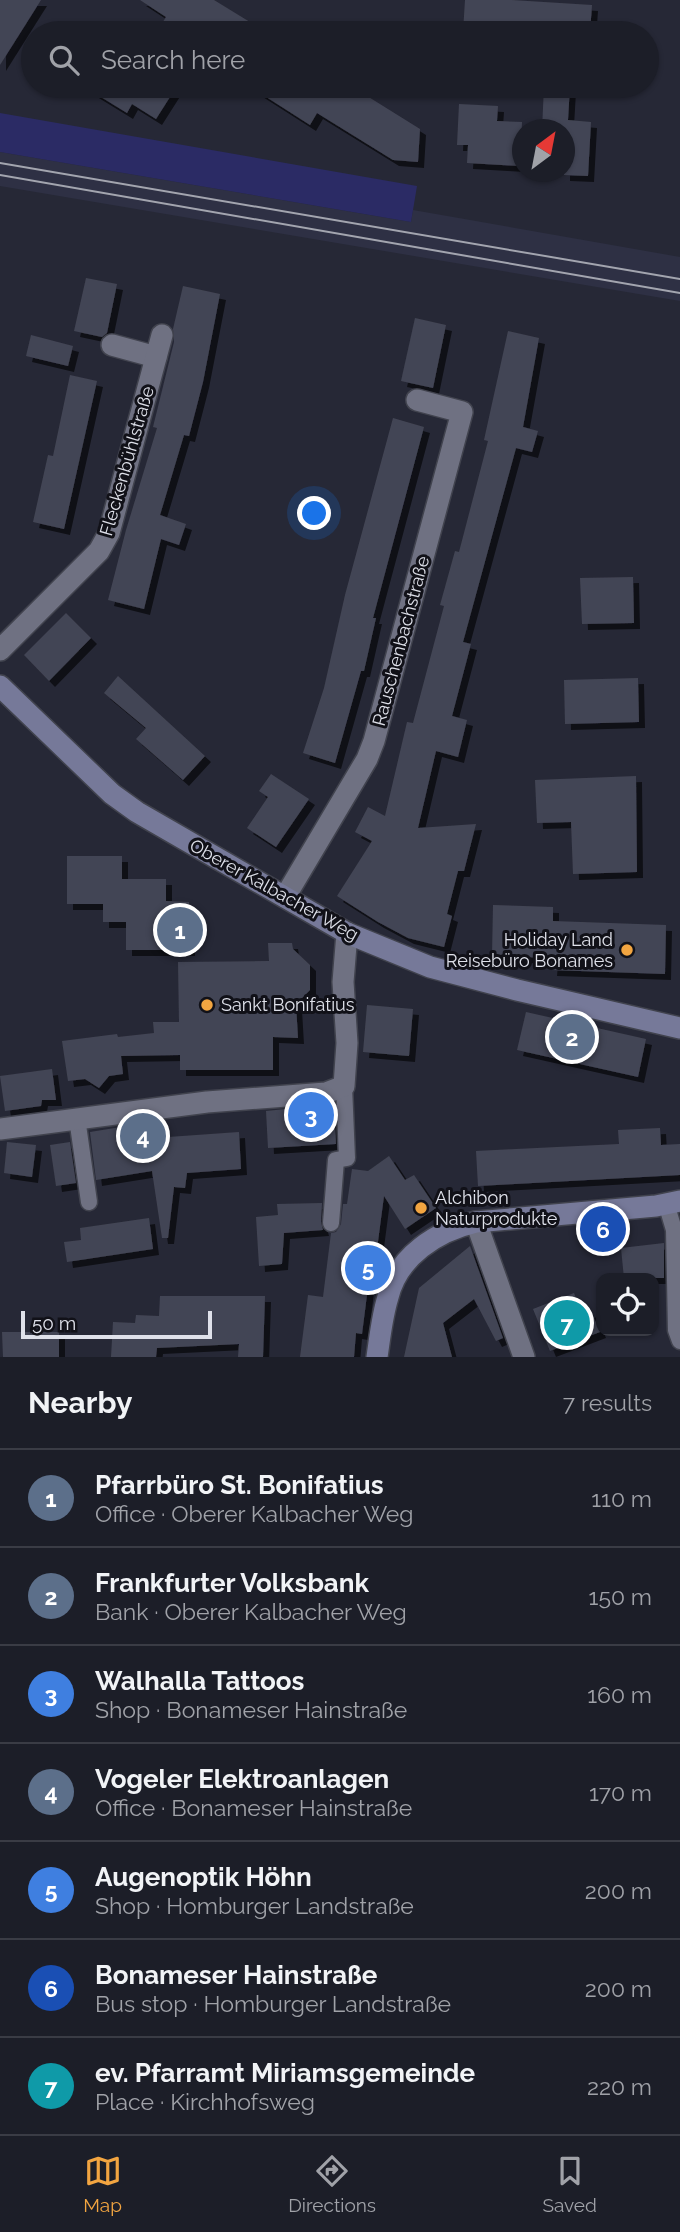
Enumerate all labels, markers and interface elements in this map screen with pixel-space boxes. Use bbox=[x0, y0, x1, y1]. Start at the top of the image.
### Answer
search box bbox=[21, 21, 659, 98]
icon: search bbox=[45, 41, 83, 79]
text: Search here bbox=[101, 45, 245, 75]
north arrow bbox=[512, 119, 575, 182]
street label: Fleckenbühlstraße bbox=[95, 383, 158, 538]
your location bbox=[297, 496, 331, 530]
street label: Rauschenbachstraße bbox=[368, 553, 433, 728]
street label: Oberer Kalbacher Weg bbox=[186, 834, 362, 945]
pin: 1 bbox=[157, 904, 203, 956]
place label: Holiday Land Reisebüro Bonames bbox=[446, 929, 613, 971]
marker: Holiday Land Reisebüro Bonames bbox=[619, 942, 635, 958]
place label: Sankt Bonifatius bbox=[221, 994, 355, 1015]
marker: Sankt Bonifatius bbox=[199, 997, 215, 1013]
pin: 2 bbox=[549, 1011, 595, 1063]
pin: 3 bbox=[288, 1089, 334, 1141]
pin: 4 bbox=[120, 1110, 166, 1162]
place label: Alchibon Naturprodukte bbox=[435, 1187, 558, 1229]
marker: Alchibon Naturprodukte bbox=[413, 1200, 429, 1216]
pin: 6 bbox=[580, 1203, 626, 1255]
pin: 5 bbox=[345, 1242, 391, 1294]
map controls bbox=[596, 1273, 659, 1336]
button: locate bbox=[596, 1273, 659, 1336]
pin: 7 bbox=[544, 1297, 590, 1349]
scale bar bbox=[21, 1308, 212, 1340]
text: 50 m bbox=[32, 1312, 76, 1334]
text: Nearby bbox=[28, 1385, 132, 1420]
text: 7 results bbox=[563, 1389, 652, 1416]
text: Pfarrbüro St. Bonifatius bbox=[95, 1470, 384, 1500]
text: 1 bbox=[45, 1485, 57, 1512]
text: 110 m bbox=[591, 1485, 652, 1512]
text: Office · Oberer Kalbacher Weg bbox=[95, 1500, 414, 1527]
text: Frankfurter Volksbank bbox=[95, 1568, 369, 1598]
text: 2 bbox=[45, 1583, 57, 1610]
text: 150 m bbox=[589, 1583, 652, 1610]
text: Bank · Oberer Kalbacher Weg bbox=[95, 1598, 407, 1625]
text: Walhalla Tattoos bbox=[95, 1666, 304, 1696]
text: 3 bbox=[45, 1681, 57, 1708]
text: 160 m bbox=[587, 1681, 652, 1708]
text: Shop · Bonameser Hainstraße bbox=[95, 1696, 407, 1723]
text: Vogeler Elektroanlagen bbox=[95, 1764, 389, 1794]
text: 4 bbox=[44, 1779, 58, 1806]
text: 170 m bbox=[589, 1779, 652, 1806]
text: Office · Bonameser Hainstraße bbox=[95, 1794, 412, 1821]
text: Augenoptik Höhn bbox=[95, 1862, 312, 1892]
text: 5 bbox=[45, 1877, 57, 1904]
text: 200 m bbox=[585, 1877, 652, 1904]
text: Shop · Homburger Landstraße bbox=[95, 1892, 414, 1919]
text: Bonameser Hainstraße bbox=[95, 1960, 377, 1990]
text: 6 bbox=[44, 1975, 58, 2002]
text: 200 m bbox=[585, 1975, 652, 2002]
text: Bus stop · Homburger Landstraße bbox=[95, 1990, 451, 2017]
text: ev. Pfarramt Miriamsgemeinde bbox=[95, 2058, 475, 2088]
text: 7 bbox=[45, 2073, 57, 2100]
text: 220 m bbox=[587, 2073, 652, 2100]
text: Place · Kirchhofsweg bbox=[95, 2088, 315, 2115]
tab: Map bbox=[83, 2152, 122, 2216]
tab: Directions bbox=[288, 2152, 376, 2216]
tab: Saved bbox=[542, 2152, 597, 2216]

